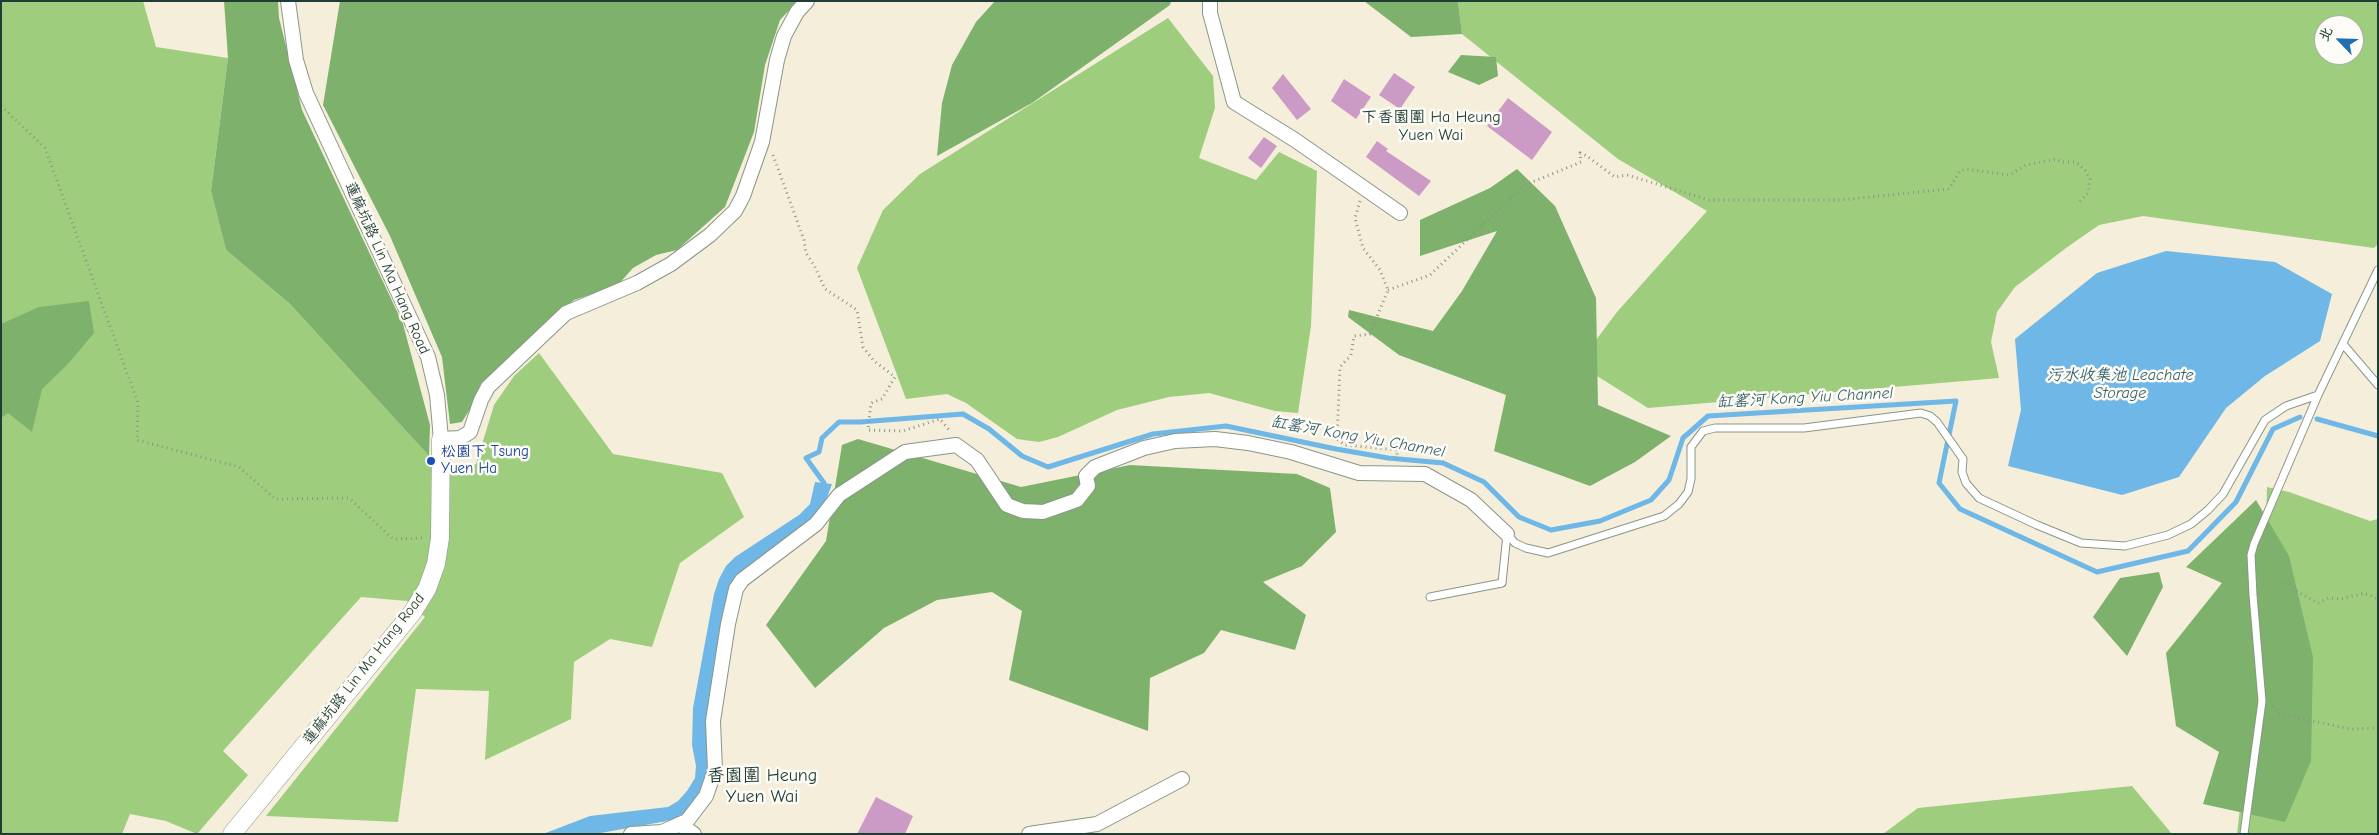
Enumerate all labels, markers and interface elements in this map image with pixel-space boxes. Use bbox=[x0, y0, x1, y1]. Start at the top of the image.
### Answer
north arrow bbox=[2314, 15, 2364, 65]
text: 北 bbox=[2315, 24, 2336, 44]
district label: 下香園圍 Ha Heung Yuen Wai bbox=[1361, 107, 1501, 145]
street label: 蓮麻坑路 Lin Ma Hang Road bbox=[341, 179, 433, 357]
water label: 污水收集池 Leachate Storage bbox=[2047, 365, 2193, 403]
water label: 缸窰河 Kong Yiu Channel bbox=[1717, 384, 1893, 412]
water label: 缸窰河 Kong Yiu Channel bbox=[1270, 412, 1446, 462]
place label: 松園下 Tsung Yuen Ha bbox=[441, 443, 529, 478]
marker: 松園下 Tsung Yuen Ha bbox=[425, 455, 437, 467]
street label: 蓮麻坑路 Lin Ma Hang Road bbox=[299, 590, 429, 748]
district label: 香園圍 Heung Yuen Wai bbox=[707, 765, 817, 808]

